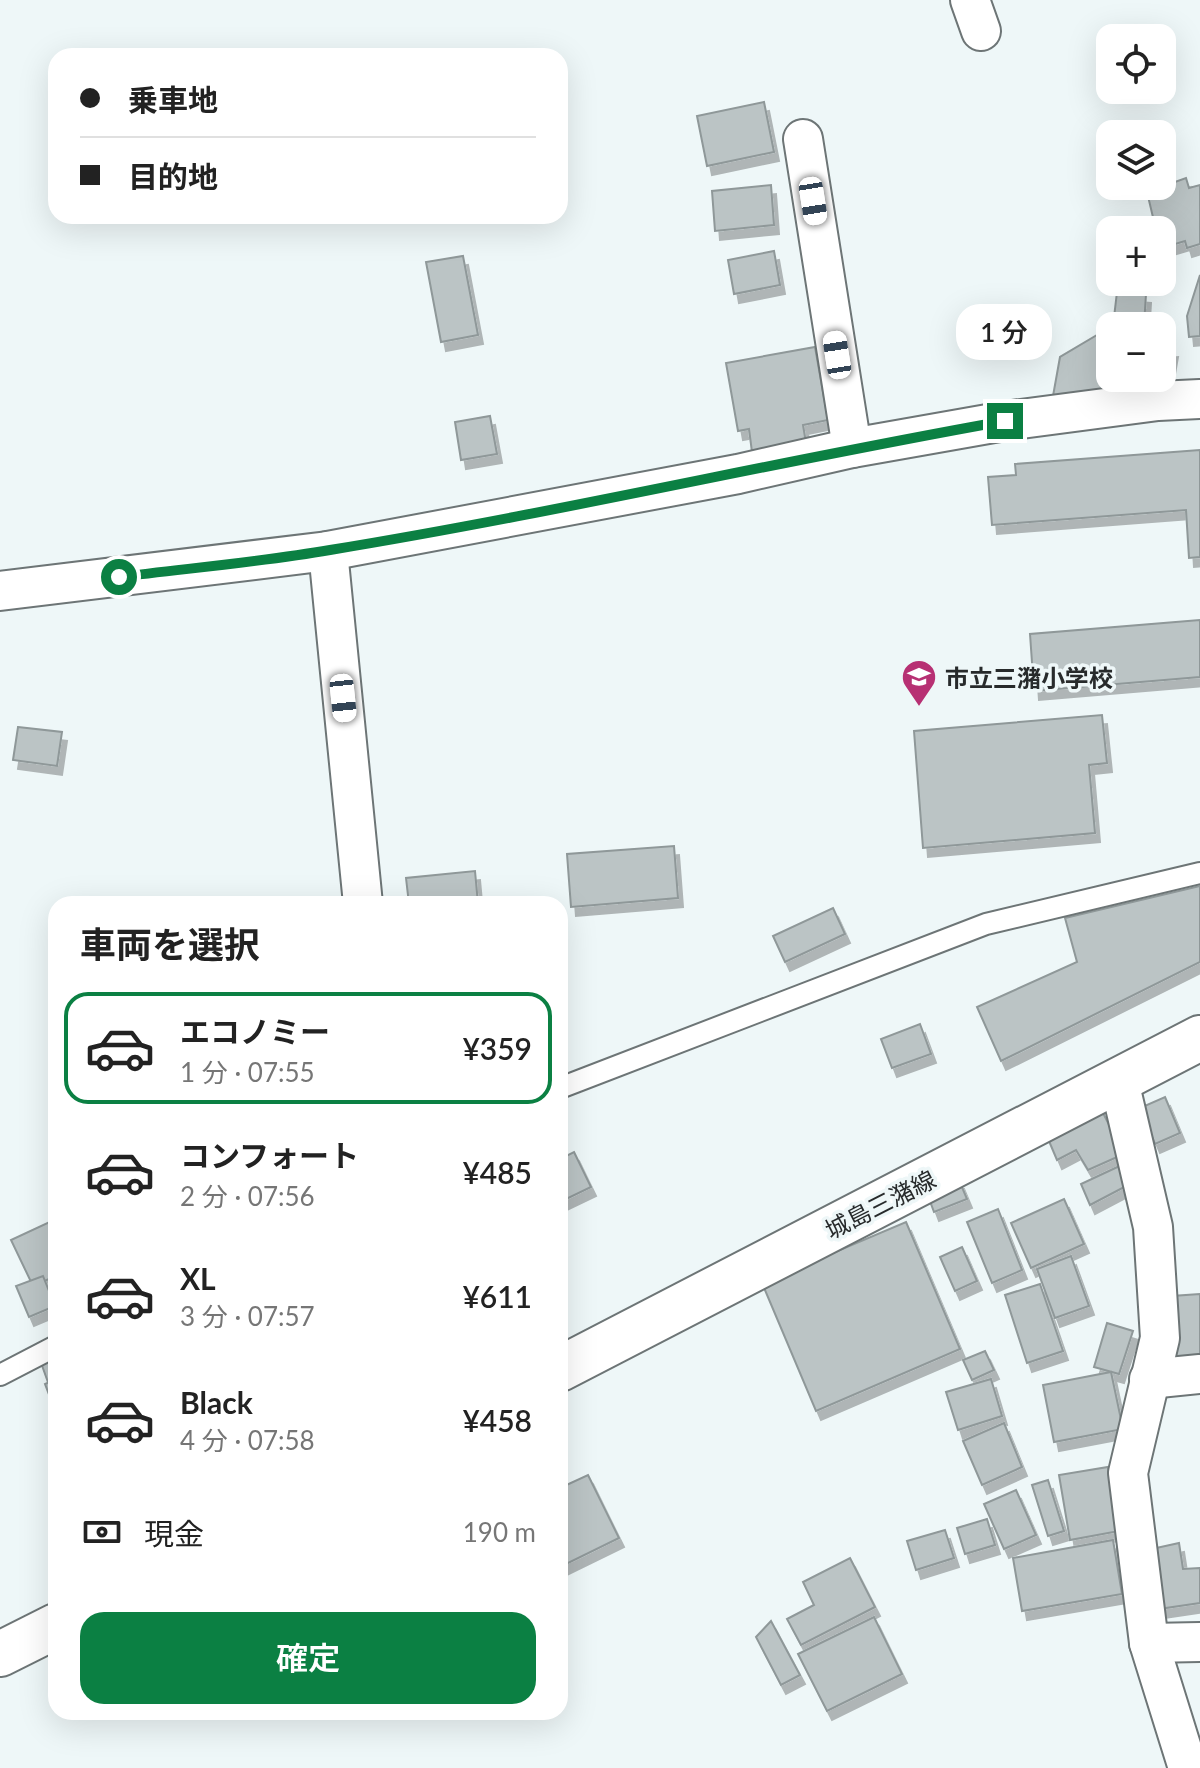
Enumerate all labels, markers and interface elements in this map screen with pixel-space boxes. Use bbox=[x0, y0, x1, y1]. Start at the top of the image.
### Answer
map controls bbox=[1096, 24, 1176, 392]
button: locate bbox=[1096, 24, 1176, 104]
text: 乗車地 bbox=[128, 81, 218, 117]
button: layers bbox=[1096, 120, 1176, 200]
text: 目的地 bbox=[128, 158, 218, 194]
car bbox=[797, 175, 829, 227]
button: + bbox=[1096, 216, 1176, 296]
callout: 1 分 bbox=[957, 305, 1053, 361]
button: − bbox=[1096, 312, 1176, 392]
text: 1 分 bbox=[980, 316, 1028, 348]
car bbox=[821, 329, 853, 381]
route end bbox=[987, 403, 1023, 439]
route start bbox=[101, 559, 137, 595]
school or university icon: 市立三潴小学校 bbox=[900, 658, 938, 708]
place label: 市立三潴小学校 bbox=[945, 663, 1113, 692]
car bbox=[329, 673, 357, 723]
text: 車両を選択 bbox=[80, 922, 260, 966]
icon: car bbox=[84, 1012, 156, 1084]
text: エコノミー bbox=[180, 1013, 330, 1049]
text: ¥359 bbox=[462, 1030, 532, 1066]
text: 1 分 · 07:55 bbox=[180, 1056, 315, 1088]
icon: car bbox=[84, 1136, 156, 1208]
text: コンフォート bbox=[180, 1137, 359, 1173]
text: ¥485 bbox=[462, 1154, 532, 1190]
street label: 城島三潴線 bbox=[820, 1164, 940, 1244]
text: 2 分 · 07:56 bbox=[180, 1180, 315, 1212]
icon: car bbox=[84, 1260, 156, 1332]
text: XL bbox=[180, 1260, 216, 1296]
text: ¥611 bbox=[462, 1278, 532, 1314]
text: 3 分 · 07:57 bbox=[180, 1300, 315, 1332]
icon: car bbox=[84, 1384, 156, 1456]
text: Black bbox=[180, 1384, 253, 1420]
text: ¥458 bbox=[462, 1402, 532, 1438]
text: 4 分 · 07:58 bbox=[180, 1424, 315, 1456]
icon: cash bbox=[80, 1510, 124, 1554]
text: 現金 bbox=[144, 1515, 204, 1551]
text: 190 m bbox=[463, 1516, 536, 1548]
button: 確定 bbox=[80, 1612, 536, 1704]

